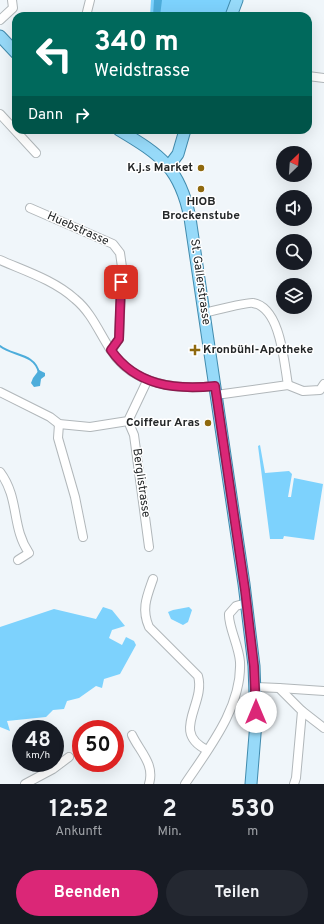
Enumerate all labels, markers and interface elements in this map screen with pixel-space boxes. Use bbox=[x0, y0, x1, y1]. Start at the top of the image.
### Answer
text: 340 m bbox=[94, 25, 179, 61]
icon: left bbox=[28, 28, 80, 80]
text: Weidstrasse bbox=[94, 60, 190, 83]
icon: right bbox=[71, 104, 93, 126]
text: Dann bbox=[28, 106, 63, 125]
north arrow bbox=[276, 146, 312, 182]
map controls bbox=[276, 146, 312, 314]
place label: K.j.s Market bbox=[127, 160, 193, 176]
marker: K.j.s Market bbox=[196, 163, 206, 173]
marker: HIOB Brockenstube bbox=[196, 184, 206, 194]
button: sound bbox=[276, 190, 312, 226]
place label: HIOB Brockenstube bbox=[162, 194, 240, 224]
street label: Huebstrasse bbox=[45, 208, 111, 250]
button: search bbox=[276, 234, 312, 270]
street label: St. Gallerstrasse bbox=[186, 238, 214, 326]
pin bbox=[104, 265, 138, 299]
icon: arrive bbox=[110, 271, 132, 293]
button: layers bbox=[276, 278, 312, 314]
place label: Kronbühl-Apotheke bbox=[203, 342, 313, 358]
marker: Kronbühl-Apotheke bbox=[190, 345, 200, 355]
place label: Coiffeur Aras bbox=[126, 415, 200, 431]
marker: Coiffeur Aras bbox=[203, 418, 213, 428]
street label: Berglistrasse bbox=[128, 447, 154, 519]
position arrow bbox=[235, 691, 277, 733]
speed limit sign: 50 bbox=[72, 720, 124, 772]
text: 48 bbox=[25, 728, 51, 754]
text: km/h bbox=[26, 749, 50, 762]
text: 12:52 bbox=[49, 795, 108, 825]
text: 2 bbox=[162, 795, 177, 825]
text: 530 bbox=[231, 795, 275, 825]
text: Ankunft bbox=[55, 824, 102, 840]
text: Min. bbox=[157, 824, 182, 840]
text: m bbox=[247, 824, 258, 840]
button: Beenden bbox=[16, 870, 158, 916]
button: Teilen bbox=[166, 870, 308, 916]

